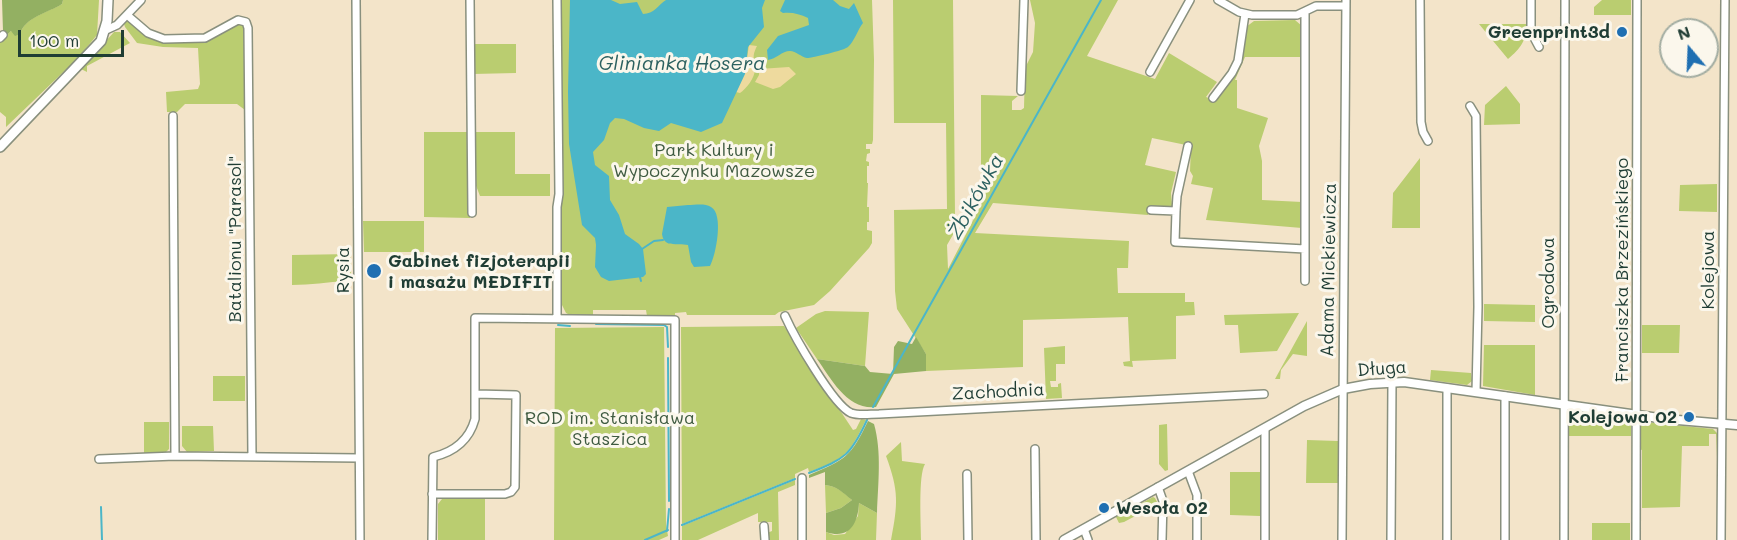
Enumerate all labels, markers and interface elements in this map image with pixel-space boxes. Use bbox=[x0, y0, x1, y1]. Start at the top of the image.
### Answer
scale bar bbox=[21, 18, 128, 56]
north arrow bbox=[1659, 18, 1719, 78]
text: N bbox=[1674, 20, 1693, 44]
place label: Greenprint3d bbox=[1488, 21, 1610, 43]
marker: Greenprint3d bbox=[1615, 25, 1629, 39]
text: 100 m bbox=[29, 28, 79, 52]
water label: Glinianka Hosera bbox=[599, 52, 765, 76]
park label: Park Kultury i Wypoczynku Mazowsze bbox=[613, 139, 815, 182]
water label: Żbikówka bbox=[943, 150, 1009, 244]
street label: Batalionu "Parasol" bbox=[224, 156, 246, 322]
street label: Franciszka Brzezińskiego bbox=[1611, 158, 1633, 382]
street label: Adama Mickiewicza bbox=[1317, 183, 1341, 357]
street label: Kolejowa bbox=[1697, 230, 1719, 310]
street label: Ogrodowa bbox=[1537, 237, 1559, 329]
street label: Rysia bbox=[332, 247, 354, 293]
place label: Gabinet fizjoterapii i masażu MEDIFIT bbox=[388, 250, 570, 292]
marker: Gabinet fizjoterapii i masażu MEDIFIT bbox=[365, 262, 383, 280]
street label: Długa bbox=[1357, 357, 1407, 381]
street label: Zachodnia bbox=[951, 379, 1045, 405]
place label: Kolejowa 02 bbox=[1568, 406, 1677, 428]
park label: ROD im. Stanisława Staszica bbox=[525, 407, 695, 450]
marker: Kolejowa 02 bbox=[1682, 410, 1696, 424]
place label: Wesoła 02 bbox=[1116, 497, 1208, 519]
marker: Wesoła 02 bbox=[1097, 501, 1111, 515]

